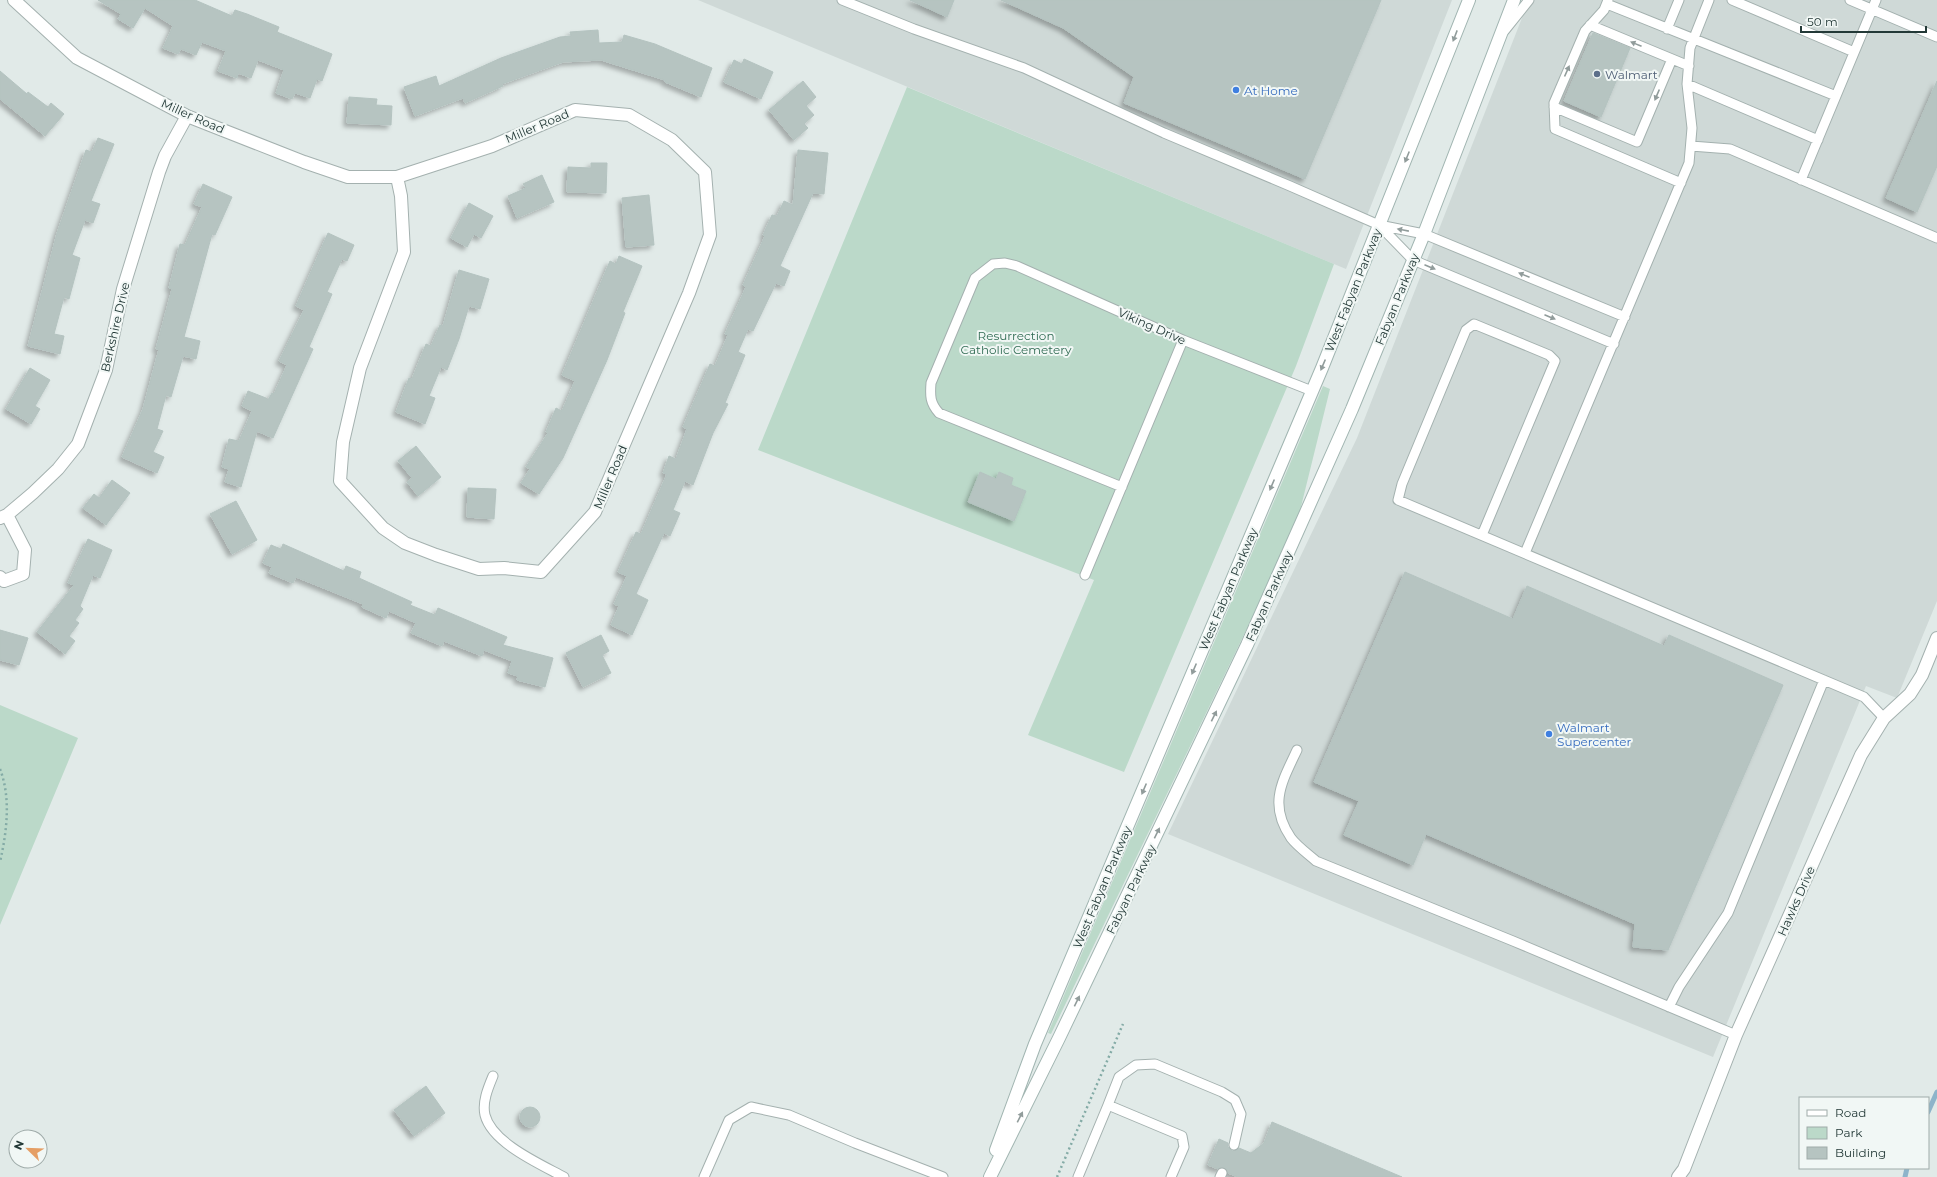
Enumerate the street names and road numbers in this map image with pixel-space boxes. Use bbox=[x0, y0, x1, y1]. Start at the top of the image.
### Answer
street label: Miller Road bbox=[159, 95, 227, 137]
street label: Miller Road bbox=[503, 106, 571, 146]
street label: West Fabyan Parkway bbox=[1321, 226, 1385, 354]
street label: Fabyan Parkway bbox=[1372, 250, 1422, 347]
street label: Berkshire Drive bbox=[97, 281, 133, 373]
street label: Viking Drive bbox=[1116, 304, 1188, 348]
street label: Miller Road bbox=[590, 443, 630, 511]
street label: West Fabyan Parkway bbox=[1195, 525, 1261, 652]
street label: Fabyan Parkway bbox=[1242, 548, 1296, 644]
street label: West Fabyan Parkway bbox=[1070, 824, 1134, 950]
street label: Fabyan Parkway bbox=[1103, 842, 1159, 936]
street label: Hawks Drive bbox=[1774, 864, 1818, 938]

